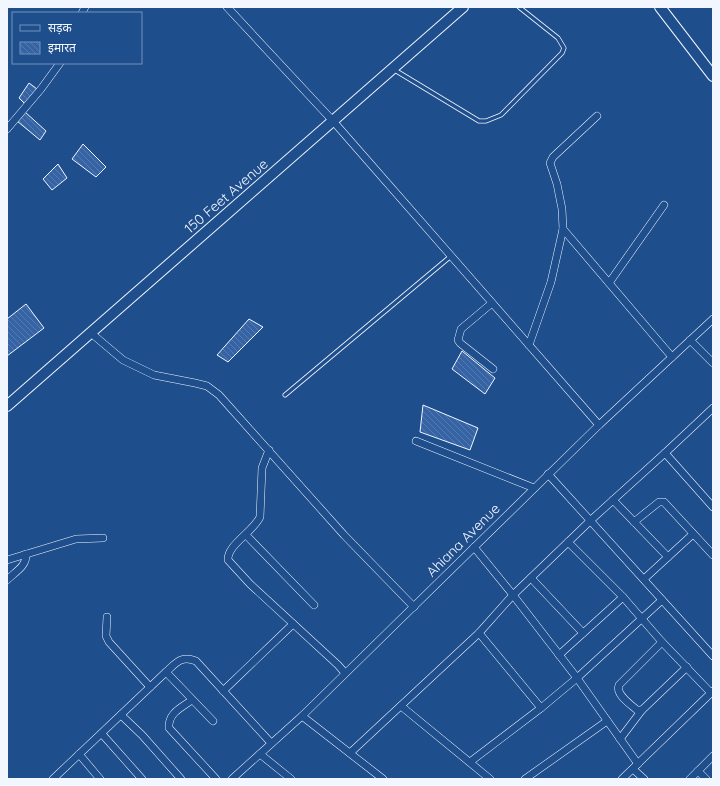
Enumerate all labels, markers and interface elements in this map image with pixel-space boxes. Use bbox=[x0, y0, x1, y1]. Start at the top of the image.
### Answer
legend bbox=[12, 12, 142, 64]
text: सड़क bbox=[48, 20, 73, 35]
text: इमारत bbox=[48, 40, 77, 55]
street label: 150 Feet Avenue bbox=[180, 155, 272, 237]
street label: Ahiana Avenue bbox=[422, 499, 504, 581]

